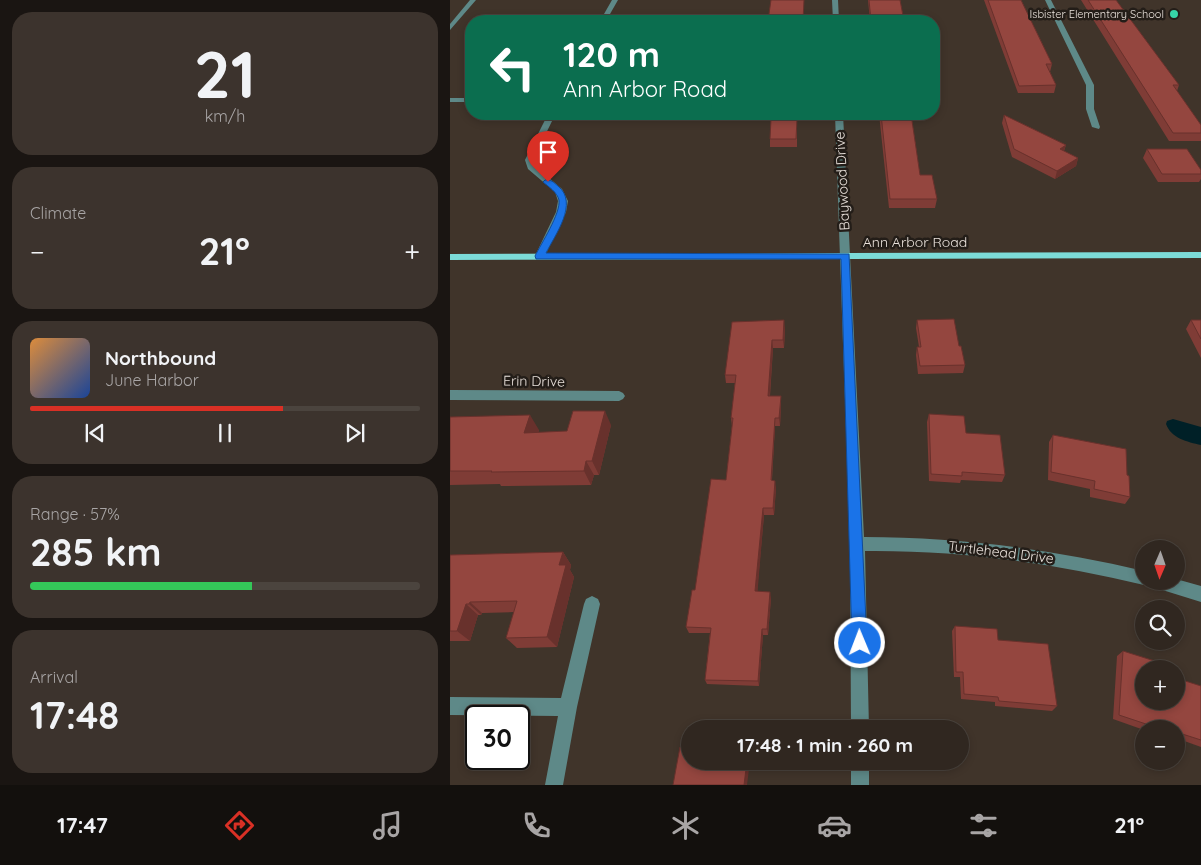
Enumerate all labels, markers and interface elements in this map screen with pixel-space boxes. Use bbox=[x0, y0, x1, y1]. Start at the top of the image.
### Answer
place label: Isbister Elementary School bbox=[1029, 7, 1164, 21]
marker: Isbister Elementary School bbox=[1168, 8, 1180, 20]
text: 120 m bbox=[563, 32, 660, 76]
text: 21 bbox=[194, 33, 256, 114]
icon: left bbox=[480, 35, 545, 100]
text: Ann Arbor Road bbox=[563, 75, 727, 103]
text: km/h bbox=[205, 106, 245, 126]
pin bbox=[527, 131, 569, 182]
street label: Baywood Drive bbox=[830, 131, 854, 231]
icon: arrive bbox=[534, 138, 562, 166]
text: Climate bbox=[30, 203, 86, 223]
text: 21° bbox=[199, 227, 250, 275]
street label: Ann Arbor Road bbox=[863, 233, 967, 251]
text: − bbox=[30, 234, 45, 269]
text: + bbox=[404, 234, 420, 269]
text: Northbound bbox=[105, 346, 216, 370]
text: June Harbor bbox=[105, 370, 199, 390]
street label: Erin Drive bbox=[503, 371, 565, 391]
icon: previous bbox=[81, 419, 109, 447]
icon: pause bbox=[211, 419, 239, 447]
icon: next bbox=[341, 419, 369, 447]
text: Range · 57% bbox=[30, 504, 120, 524]
text: 285 km bbox=[30, 528, 162, 576]
street label: Turtlehead Drive bbox=[947, 537, 1055, 567]
north arrow bbox=[1135, 540, 1185, 590]
map controls bbox=[1135, 540, 1185, 770]
button: search bbox=[1135, 600, 1185, 650]
position arrow bbox=[833, 616, 885, 668]
button: + bbox=[1135, 660, 1185, 710]
text: Arrival bbox=[30, 667, 78, 687]
text: 17:48 bbox=[30, 691, 119, 739]
speed limit sign: 30 bbox=[465, 705, 530, 770]
button: − bbox=[1135, 720, 1185, 770]
text: 17:48 · 1 min · 260 m bbox=[737, 733, 913, 757]
icon: directions bbox=[222, 808, 257, 843]
icon: music bbox=[370, 808, 405, 843]
icon: phone bbox=[519, 808, 554, 843]
icon: climate bbox=[668, 808, 703, 843]
icon: car bbox=[817, 808, 852, 843]
icon: filters bbox=[966, 808, 1001, 843]
text: 17:47 bbox=[57, 811, 108, 839]
text: 21° bbox=[1114, 811, 1144, 839]

